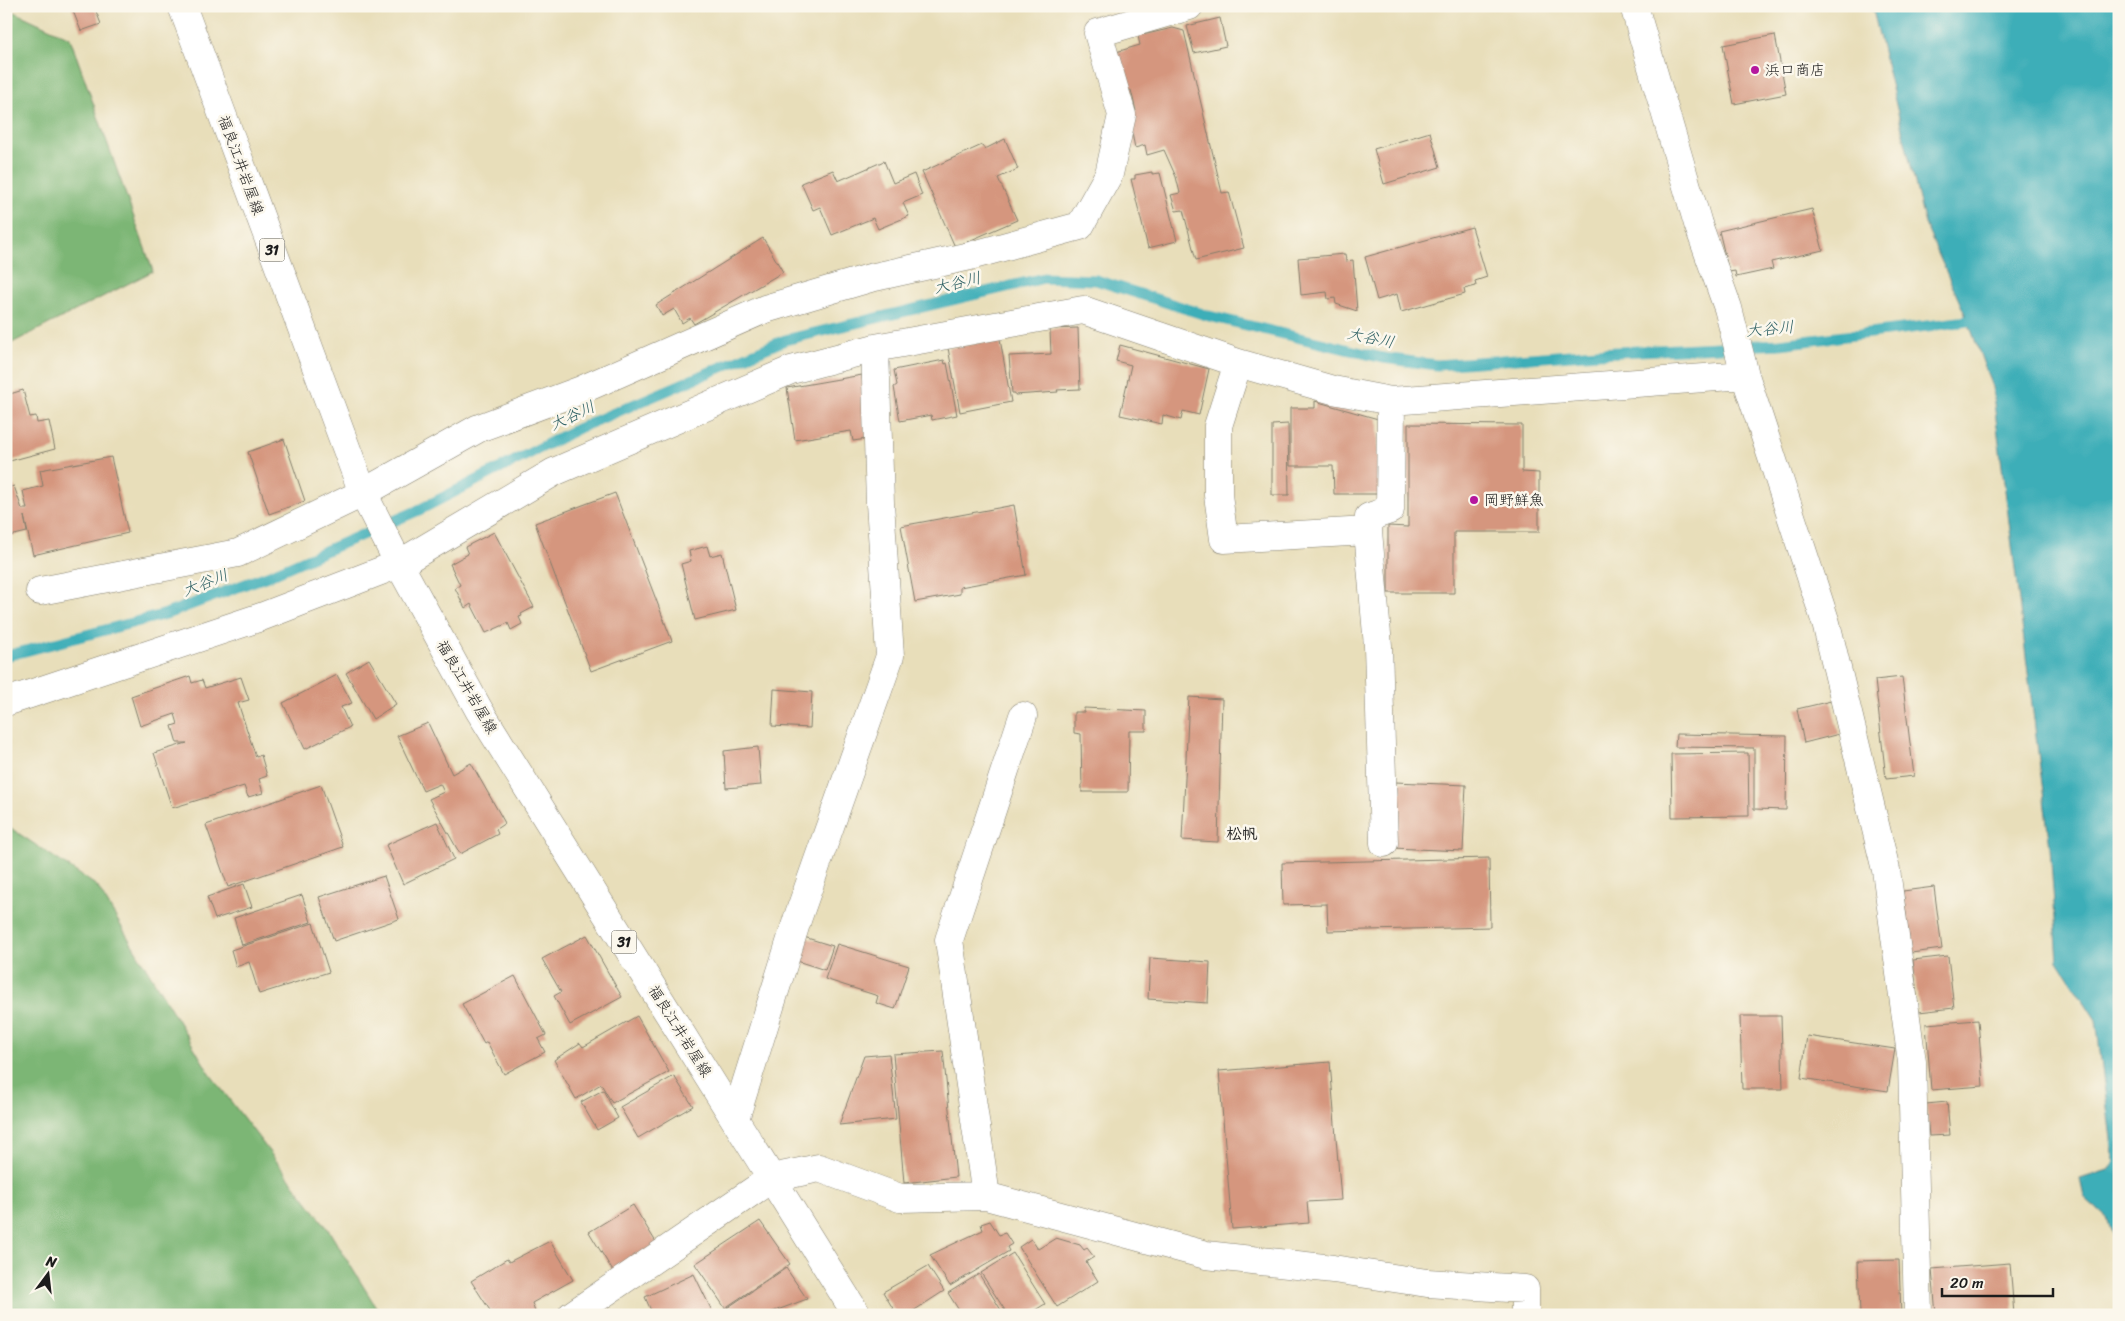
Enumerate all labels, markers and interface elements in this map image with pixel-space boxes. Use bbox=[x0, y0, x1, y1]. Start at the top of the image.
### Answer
place label: 浜口商店 bbox=[1765, 57, 1825, 83]
marker: 浜口商店 bbox=[1749, 64, 1761, 76]
street label: 福良江井岩屋線 bbox=[211, 111, 271, 219]
road number: 31 bbox=[260, 238, 284, 262]
water label: 大谷川 bbox=[930, 263, 984, 302]
water label: 大谷川 bbox=[1745, 312, 1795, 345]
water label: 大谷川 bbox=[1344, 318, 1397, 357]
water label: 大谷川 bbox=[544, 392, 600, 439]
place label: 岡野鮮魚 bbox=[1484, 487, 1544, 513]
marker: 岡野鮮魚 bbox=[1468, 494, 1480, 506]
water label: 大谷川 bbox=[178, 560, 233, 605]
street label: 福良江井岩屋線 bbox=[429, 635, 505, 739]
district label: 松帆 bbox=[1226, 819, 1258, 848]
road number: 31 bbox=[612, 930, 636, 954]
street label: 福良江井岩屋線 bbox=[641, 980, 719, 1082]
north arrow bbox=[22, 1248, 72, 1298]
text: N bbox=[42, 1248, 59, 1275]
scale bar bbox=[1942, 1266, 2054, 1298]
text: 20 m bbox=[1950, 1270, 1984, 1296]

